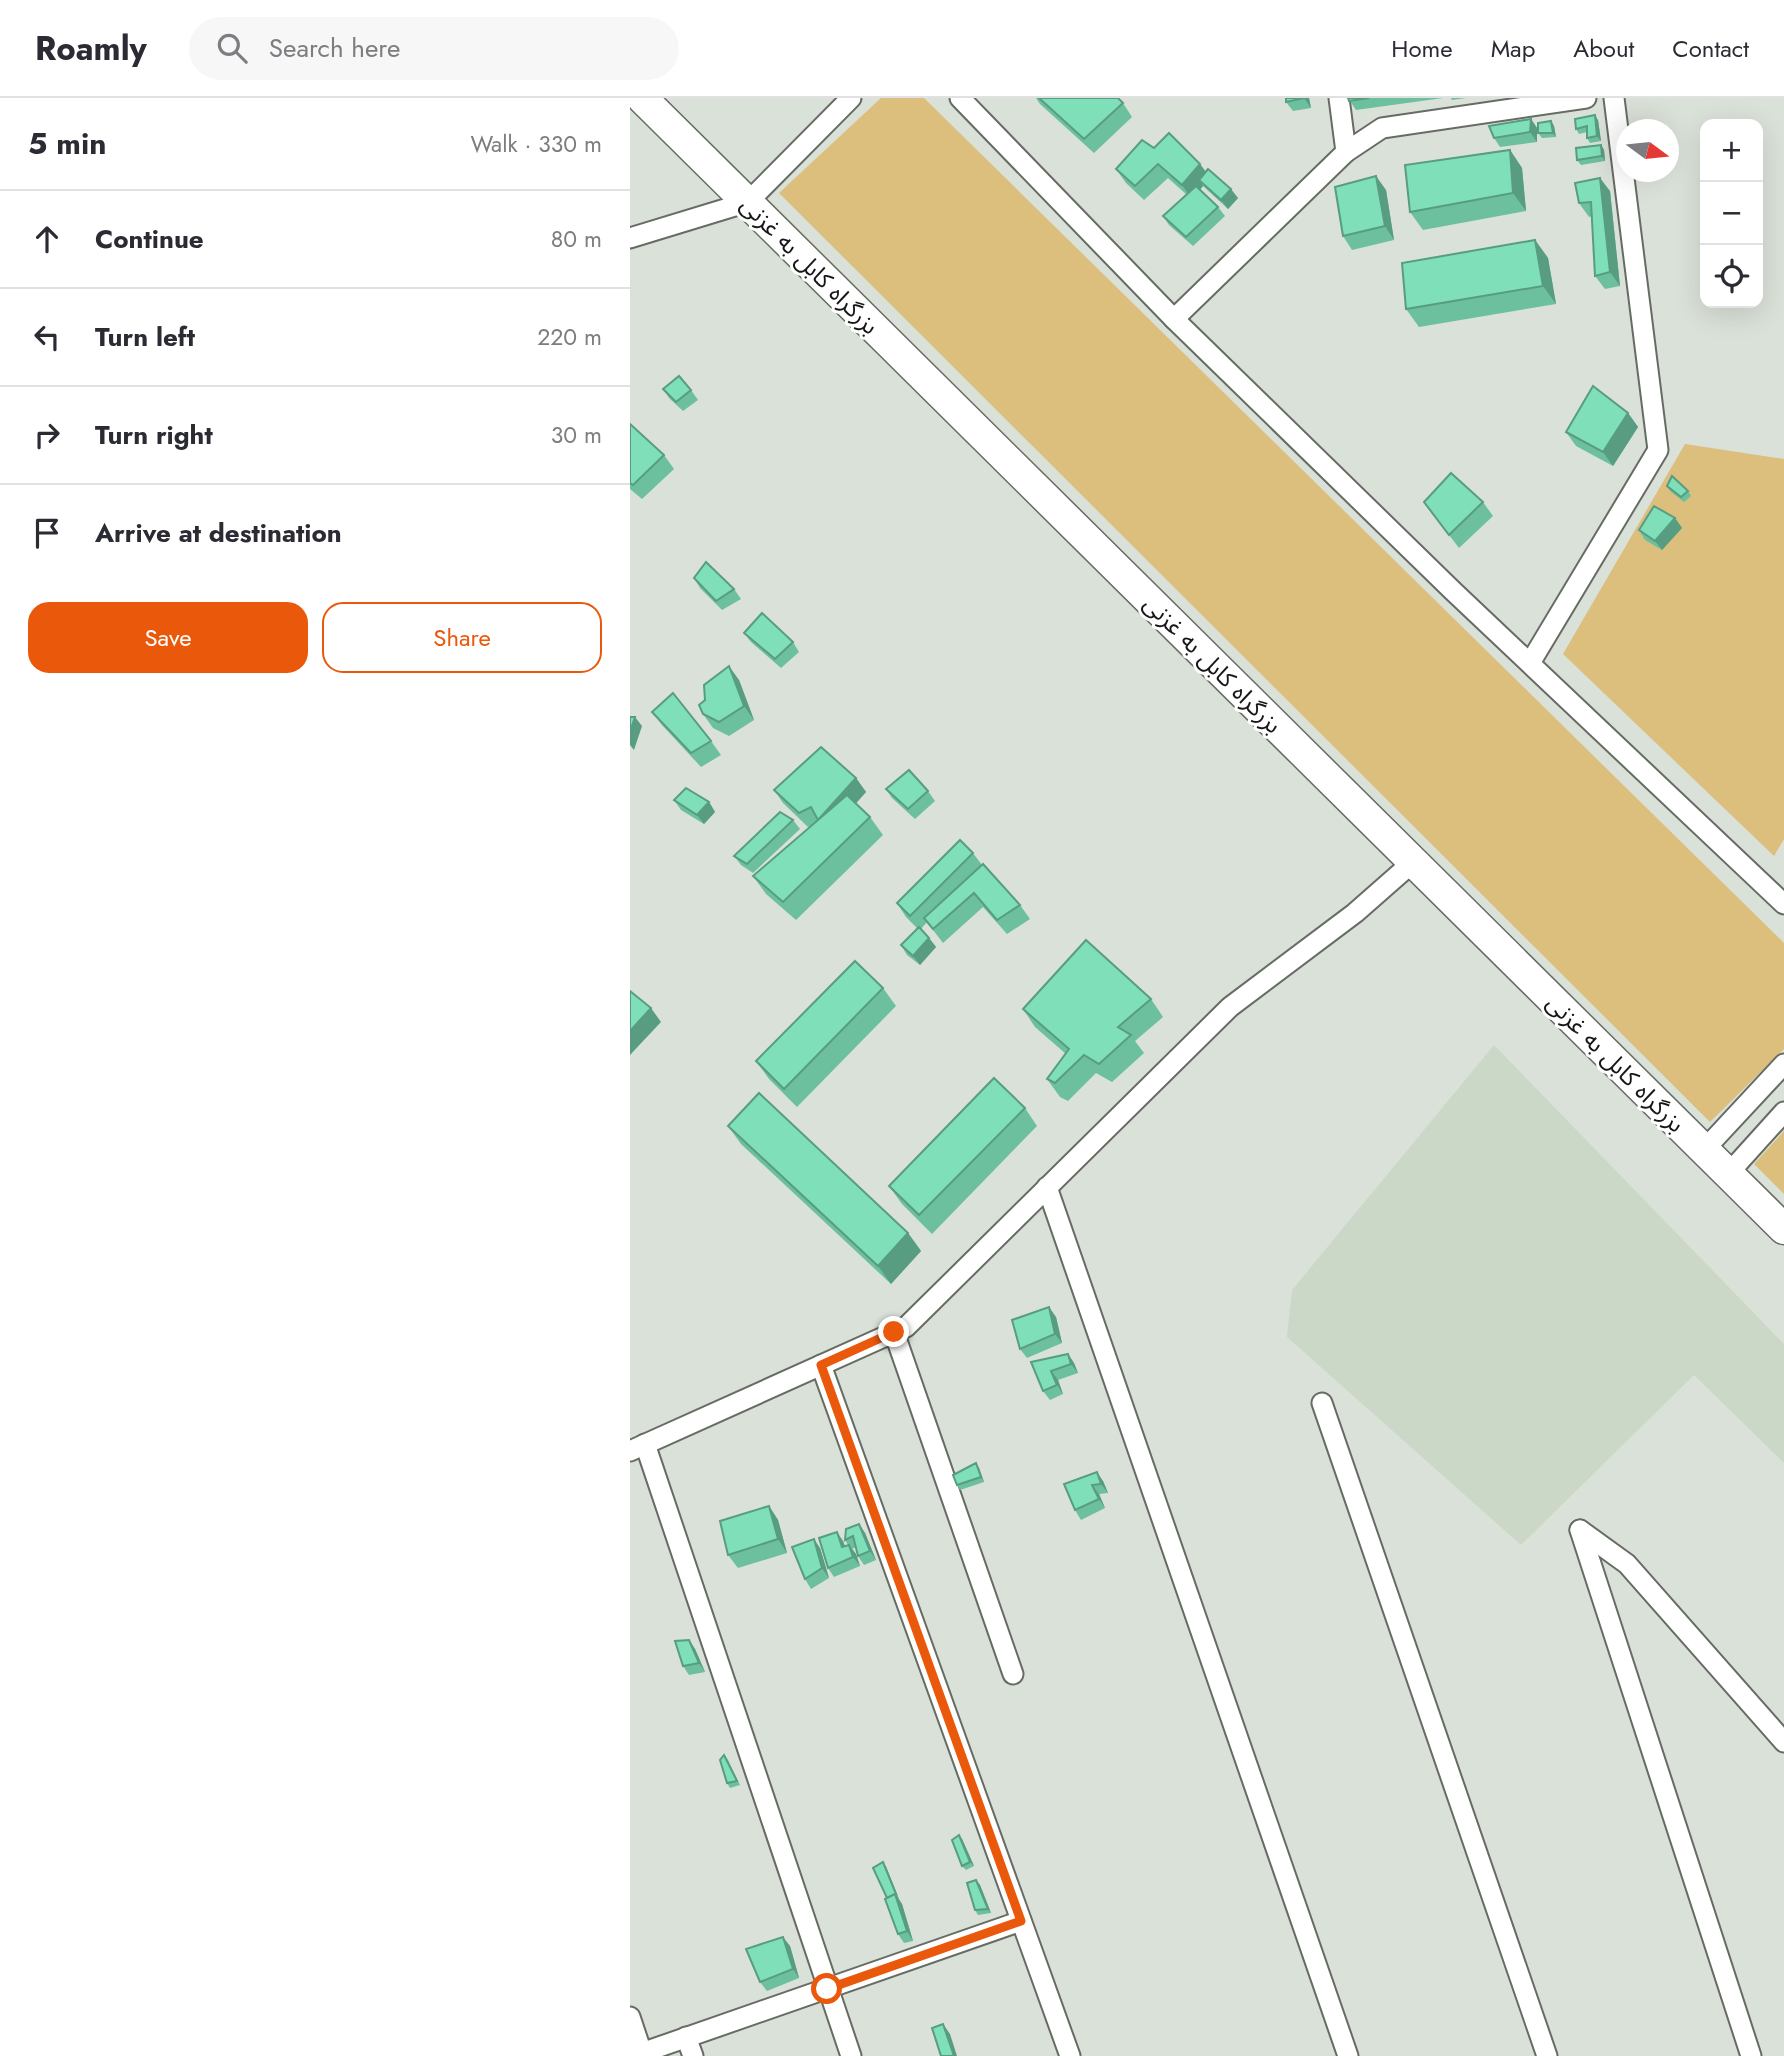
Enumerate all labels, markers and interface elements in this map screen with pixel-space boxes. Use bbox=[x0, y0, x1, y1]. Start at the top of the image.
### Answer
search box bbox=[189, 17, 679, 80]
text: Roamly bbox=[35, 25, 147, 72]
icon: search bbox=[213, 29, 251, 67]
text: Search here bbox=[269, 29, 400, 67]
text: Home bbox=[1391, 31, 1453, 66]
text: Map bbox=[1491, 31, 1535, 66]
text: About bbox=[1573, 31, 1634, 66]
text: Contact bbox=[1672, 31, 1749, 66]
north arrow bbox=[1616, 119, 1679, 182]
map controls bbox=[1700, 119, 1763, 308]
button: + bbox=[1700, 119, 1763, 182]
text: 5 min bbox=[28, 122, 106, 165]
text: Walk · 330 m bbox=[471, 127, 602, 161]
button: − bbox=[1700, 182, 1763, 245]
street label: بزرگراه کابل به غزنی bbox=[733, 188, 887, 342]
icon: ahead bbox=[28, 220, 66, 258]
text: Continue bbox=[95, 220, 204, 258]
text: 80 m bbox=[551, 222, 602, 256]
button: locate bbox=[1700, 245, 1763, 308]
icon: left bbox=[28, 318, 66, 356]
text: Turn left bbox=[95, 318, 195, 356]
text: 220 m bbox=[537, 320, 602, 354]
icon: right bbox=[28, 416, 66, 454]
text: Turn right bbox=[95, 416, 213, 454]
text: 30 m bbox=[551, 418, 602, 452]
icon: arrive bbox=[28, 514, 66, 552]
text: Arrive at destination bbox=[95, 514, 342, 552]
street label: بزرگراه کابل به غزنی bbox=[1136, 587, 1290, 741]
button: Save bbox=[28, 602, 308, 673]
button: Share bbox=[322, 602, 602, 673]
street label: بزرگراه کابل به غزنی bbox=[1539, 986, 1693, 1140]
route end bbox=[878, 1316, 909, 1347]
route start bbox=[811, 1973, 842, 2004]

